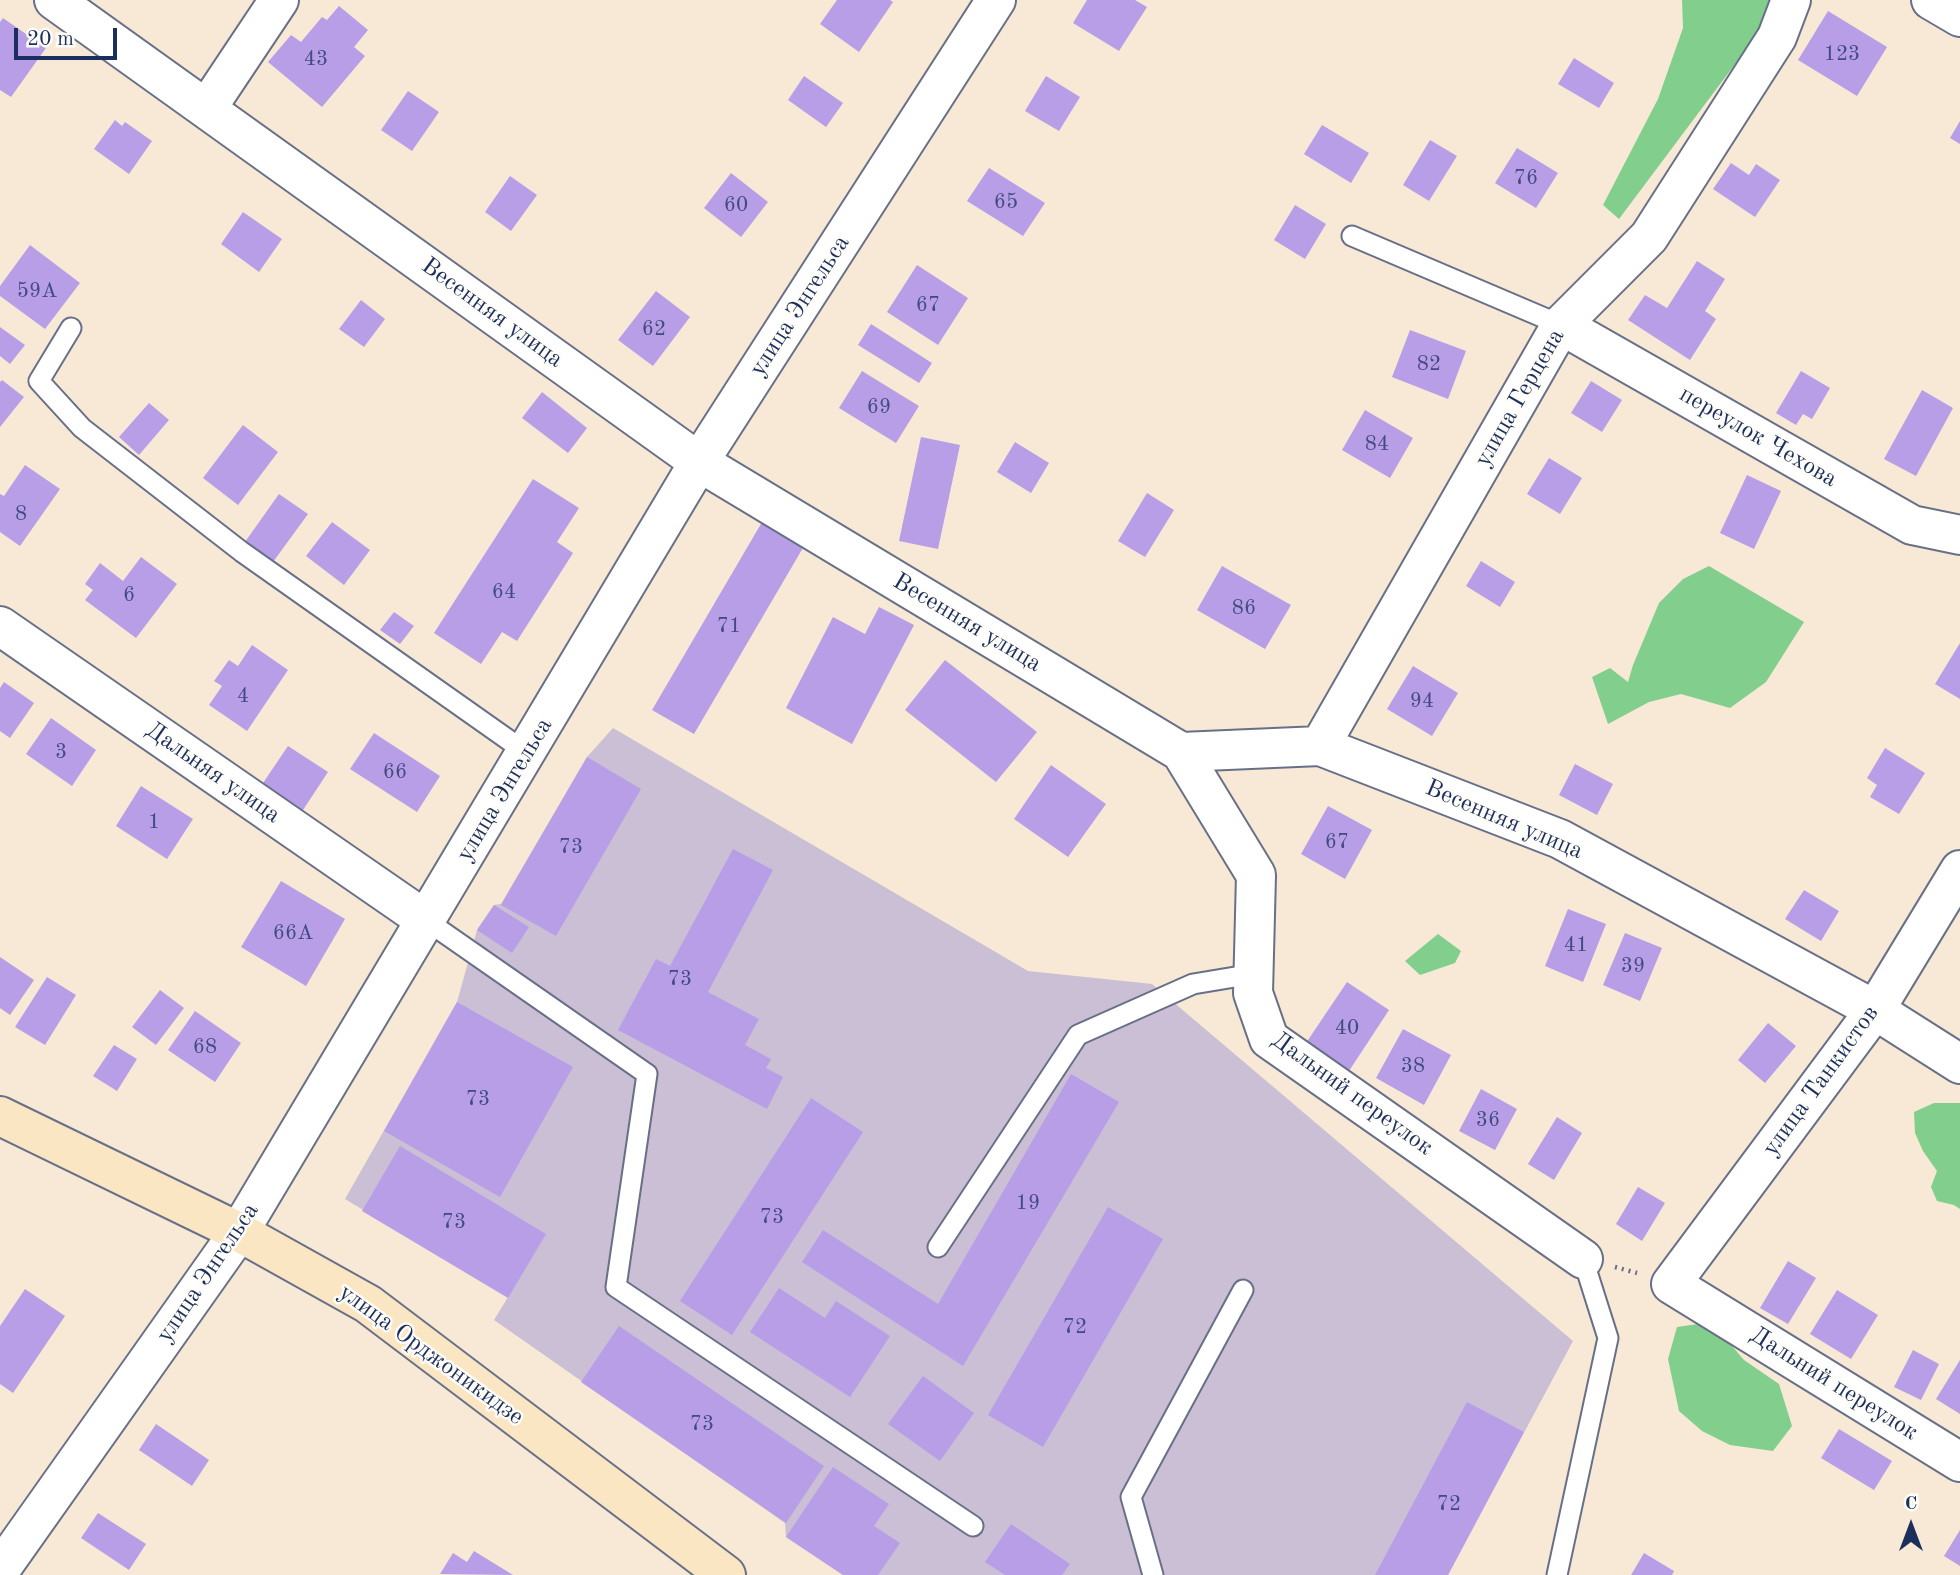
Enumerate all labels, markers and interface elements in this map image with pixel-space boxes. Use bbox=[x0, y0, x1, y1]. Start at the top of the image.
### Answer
scale bar bbox=[18, 14, 121, 58]
text: 20 m bbox=[27, 29, 74, 50]
house number: 123 bbox=[1824, 41, 1860, 67]
house number: 43 bbox=[304, 46, 328, 72]
house number: 76 bbox=[1514, 165, 1538, 191]
house number: 65 bbox=[994, 189, 1018, 215]
house number: 60 bbox=[724, 192, 748, 218]
street label: улица Энгельса bbox=[744, 230, 856, 382]
street label: Весенняя улица bbox=[415, 252, 569, 374]
house number: 59А bbox=[17, 278, 57, 304]
house number: 67 bbox=[916, 292, 940, 318]
house number: 62 bbox=[642, 316, 666, 342]
street label: улица Герцена bbox=[1469, 324, 1571, 472]
house number: 82 bbox=[1417, 351, 1441, 377]
street label: переулок Чехова bbox=[1674, 380, 1842, 494]
house number: 69 bbox=[867, 394, 891, 420]
house number: 84 bbox=[1365, 431, 1389, 457]
house number: 8 bbox=[15, 501, 27, 527]
street label: Весенняя улица bbox=[887, 567, 1047, 679]
house number: 64 bbox=[492, 579, 516, 605]
house number: 6 bbox=[123, 582, 135, 608]
house number: 86 bbox=[1232, 595, 1256, 621]
house number: 71 bbox=[717, 613, 741, 639]
house number: 4 bbox=[237, 683, 249, 709]
house number: 94 bbox=[1410, 688, 1434, 714]
street label: улица Энгельса bbox=[451, 713, 559, 867]
street label: Дальняя улица bbox=[140, 716, 286, 830]
house number: 3 bbox=[55, 739, 67, 765]
house number: 66 bbox=[383, 759, 407, 785]
street label: Весенняя улица bbox=[1421, 774, 1587, 866]
house number: 1 bbox=[148, 809, 160, 835]
house number: 67 bbox=[1325, 829, 1349, 855]
house number: 73 bbox=[559, 834, 583, 860]
house number: 66А bbox=[273, 920, 313, 946]
house number: 41 bbox=[1564, 932, 1588, 958]
house number: 39 bbox=[1621, 953, 1645, 979]
house number: 73 bbox=[668, 966, 692, 992]
street label: улица Танкистов bbox=[1757, 1000, 1885, 1162]
house number: 40 bbox=[1335, 1015, 1359, 1041]
street label: Дальний переулок bbox=[1266, 1026, 1438, 1162]
house number: 68 bbox=[193, 1034, 217, 1060]
house number: 38 bbox=[1401, 1053, 1425, 1079]
house number: 73 bbox=[466, 1086, 490, 1112]
house number: 36 bbox=[1476, 1107, 1500, 1133]
house number: 19 bbox=[1016, 1190, 1040, 1216]
street label: улица Энгельса bbox=[151, 1198, 265, 1348]
house number: 73 bbox=[760, 1204, 784, 1230]
house number: 73 bbox=[442, 1209, 466, 1235]
street label: улица Орджоникидзе bbox=[333, 1278, 529, 1432]
house number: 72 bbox=[1063, 1314, 1087, 1340]
street label: Дальний переулок bbox=[1745, 1321, 1923, 1447]
house number: 73 bbox=[690, 1411, 714, 1437]
house number: 72 bbox=[1437, 1491, 1461, 1517]
north arrow bbox=[1876, 1491, 1946, 1561]
text: С bbox=[1905, 1495, 1917, 1514]

